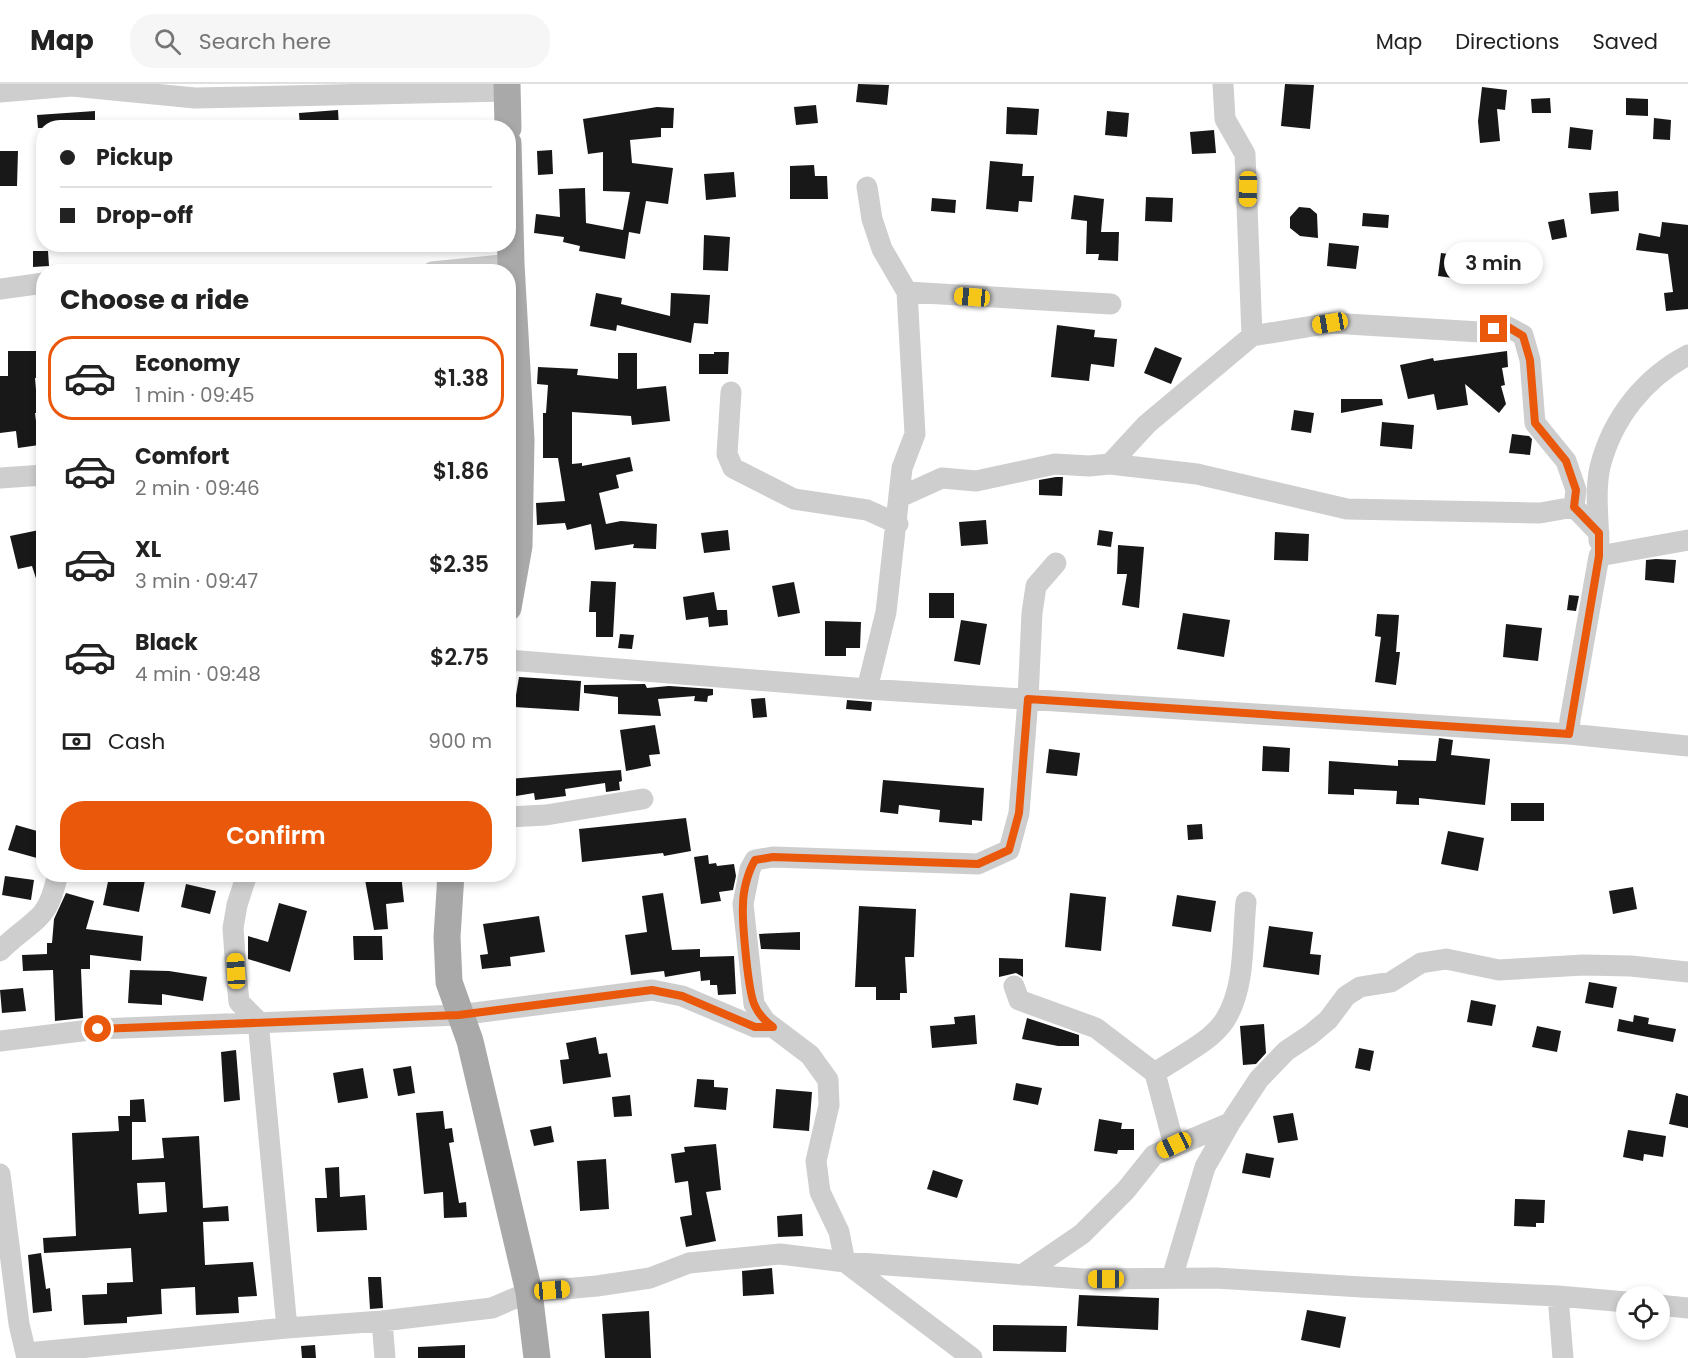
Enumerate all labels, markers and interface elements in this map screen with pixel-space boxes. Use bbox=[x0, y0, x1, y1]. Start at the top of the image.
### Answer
search box bbox=[130, 14, 550, 68]
text: Map bbox=[30, 21, 94, 60]
icon: search bbox=[151, 25, 184, 58]
text: Search here bbox=[199, 26, 331, 57]
text: Map bbox=[1376, 27, 1422, 56]
text: Directions bbox=[1455, 27, 1559, 56]
text: Saved bbox=[1592, 27, 1658, 56]
text: Pickup bbox=[96, 142, 173, 173]
car bbox=[1239, 171, 1257, 207]
text: Drop-off bbox=[96, 200, 193, 231]
callout: 3 min bbox=[1444, 242, 1544, 284]
text: 3 min bbox=[1465, 249, 1522, 277]
text: Choose a ride bbox=[60, 281, 249, 318]
car bbox=[953, 286, 991, 308]
car bbox=[1311, 311, 1349, 335]
route end bbox=[1480, 315, 1507, 342]
text: Economy bbox=[135, 348, 240, 379]
icon: car bbox=[63, 351, 117, 405]
text: $1.38 bbox=[434, 363, 489, 394]
text: 1 min · 09:45 bbox=[135, 381, 255, 409]
text: Comfort bbox=[135, 441, 229, 472]
icon: car bbox=[63, 444, 117, 498]
text: $1.86 bbox=[433, 456, 489, 487]
text: 2 min · 09:46 bbox=[135, 474, 260, 502]
text: XL bbox=[135, 534, 161, 565]
icon: car bbox=[63, 537, 117, 591]
text: $2.35 bbox=[429, 549, 489, 580]
text: 3 min · 09:47 bbox=[135, 567, 258, 595]
text: Black bbox=[135, 627, 198, 658]
icon: car bbox=[63, 630, 117, 684]
text: $2.75 bbox=[430, 642, 489, 673]
text: 4 min · 09:48 bbox=[135, 660, 261, 688]
icon: cash bbox=[60, 725, 93, 758]
text: Cash bbox=[108, 726, 165, 757]
text: 900 m bbox=[428, 727, 492, 755]
button: Confirm bbox=[60, 801, 492, 870]
car bbox=[226, 953, 246, 989]
route start bbox=[84, 1015, 111, 1042]
car bbox=[1154, 1129, 1194, 1161]
car bbox=[1088, 1270, 1124, 1288]
car bbox=[533, 1279, 571, 1301]
map controls bbox=[1616, 1286, 1670, 1340]
button: locate bbox=[1616, 1286, 1670, 1340]

